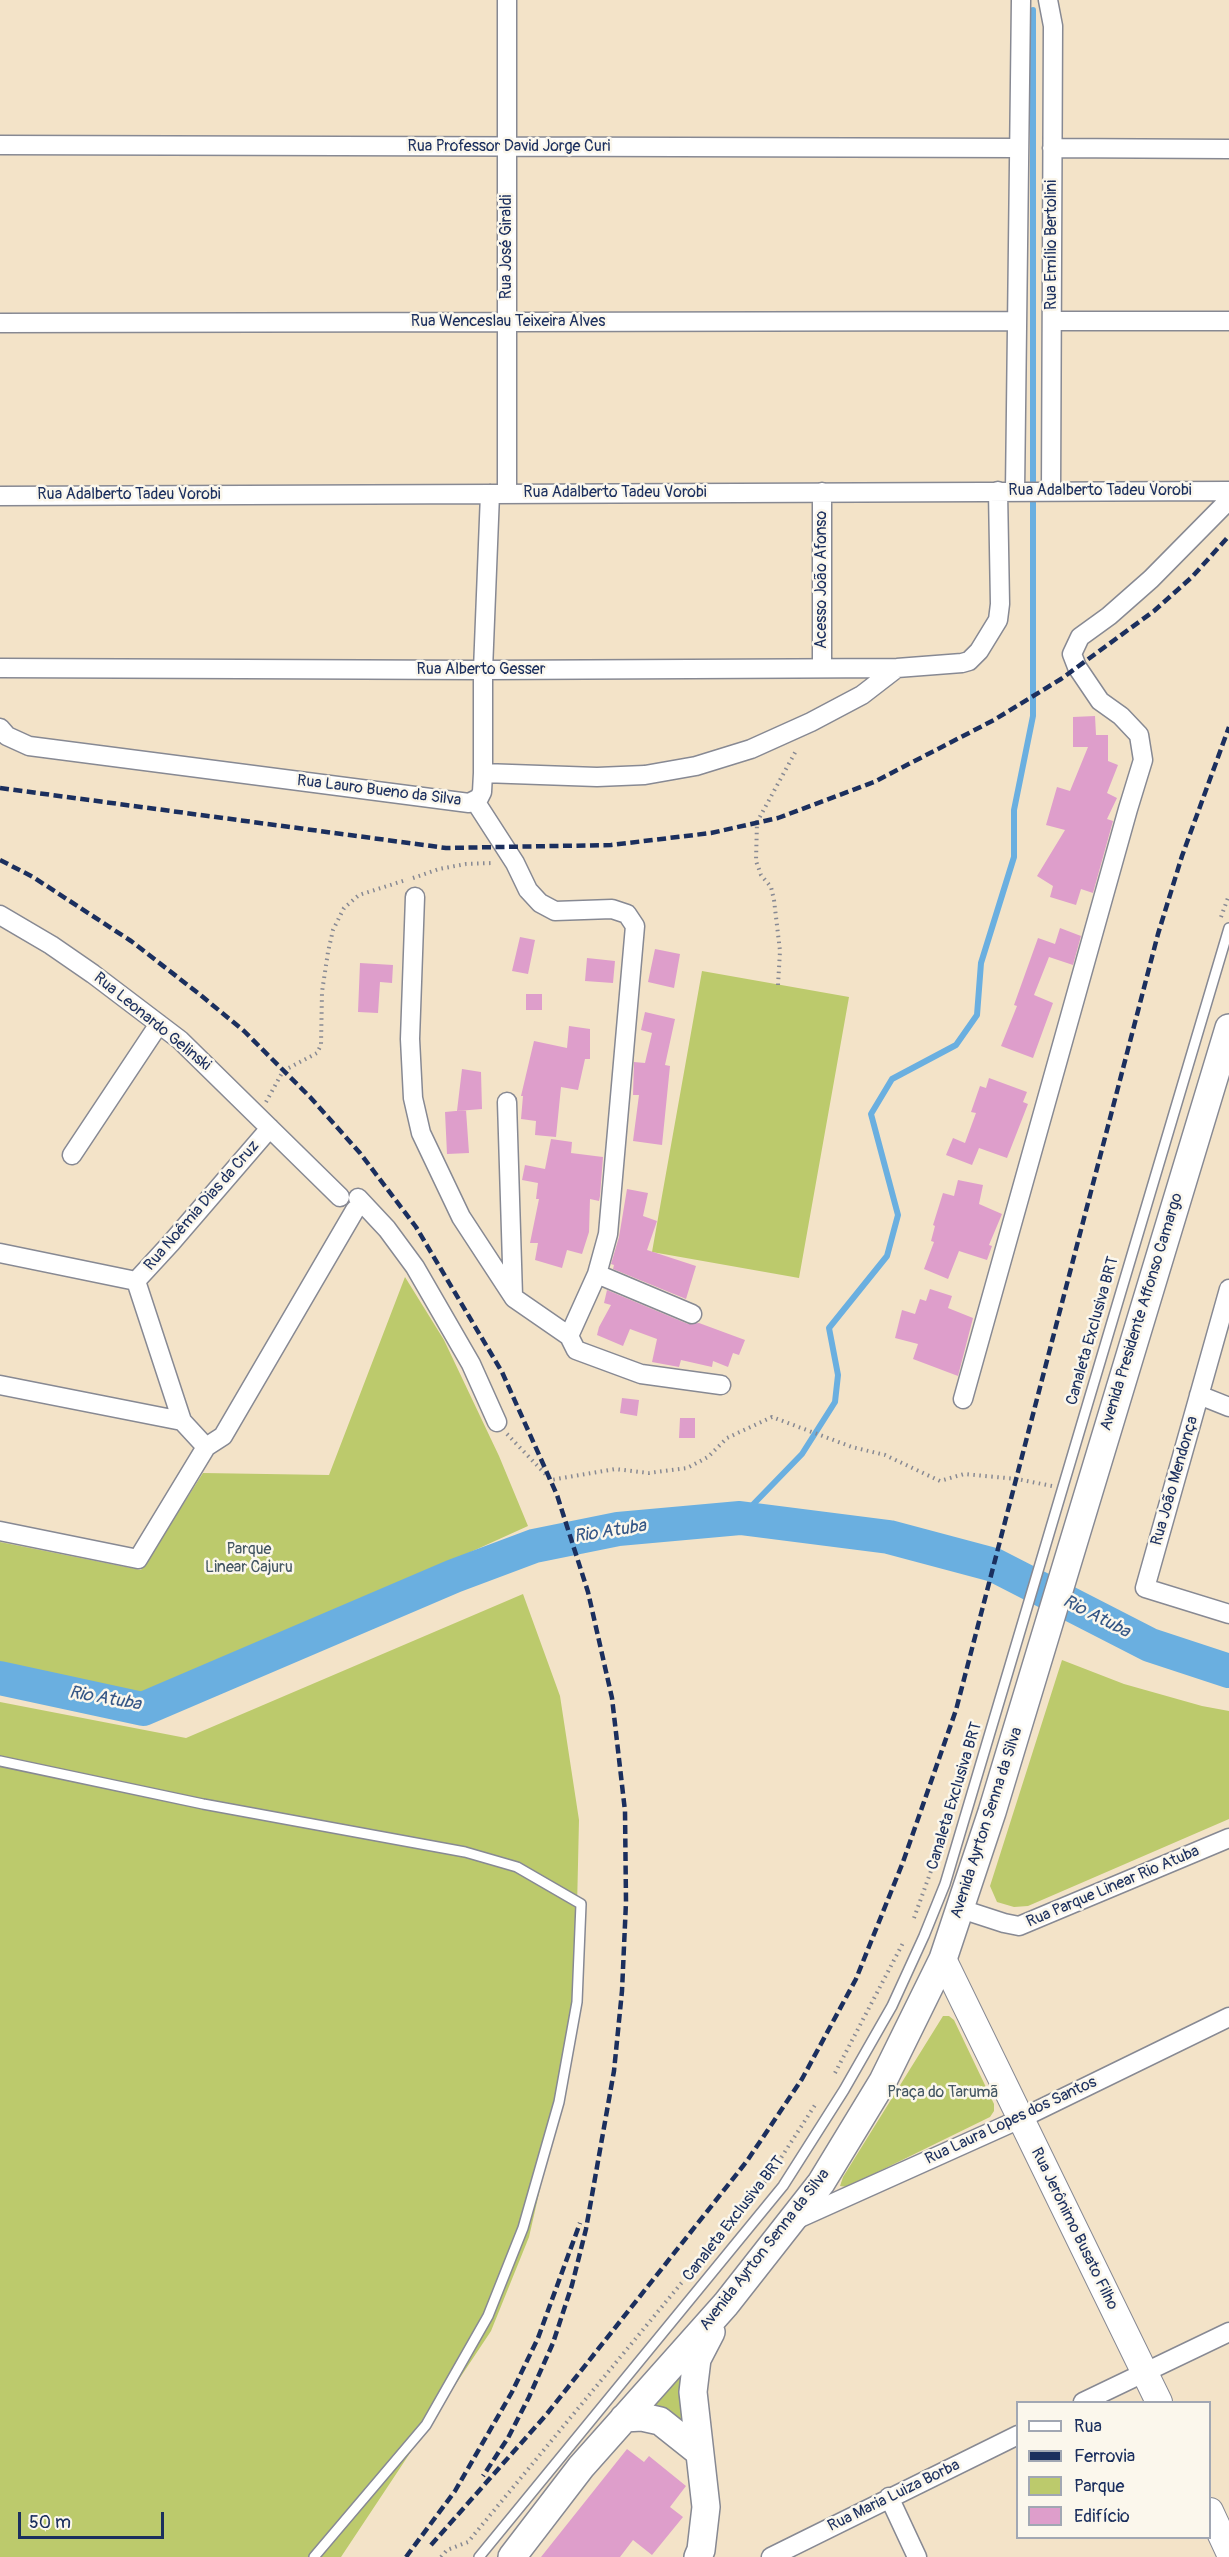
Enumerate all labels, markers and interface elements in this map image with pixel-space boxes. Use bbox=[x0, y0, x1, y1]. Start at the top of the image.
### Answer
street label: Rua Professor David Jorge Curi bbox=[408, 137, 610, 157]
street label: Rua Emílio Bertolini bbox=[1042, 180, 1062, 310]
street label: Rua José Giraldi bbox=[497, 195, 517, 299]
street label: Rua Wenceslau Teixeira Alves bbox=[411, 312, 605, 332]
street label: Rua Adalberto Tadeu Vorobi bbox=[1008, 481, 1192, 501]
street label: Rua Adalberto Tadeu Vorobi bbox=[523, 483, 707, 503]
street label: Rua Adalberto Tadeu Vorobi bbox=[37, 485, 221, 505]
street label: Acesso João Afonso bbox=[812, 511, 832, 649]
street label: Rua Alberto Gesser bbox=[417, 660, 545, 680]
street label: Rua Lauro Bueno da Silva bbox=[296, 771, 462, 811]
street label: Rua Leonardo Gelinski bbox=[89, 969, 215, 1075]
street label: Rua Noêmia Dias da Cruz bbox=[140, 1137, 264, 1275]
street label: Avenida Presidente Affonso Camargo bbox=[1097, 1191, 1187, 1433]
street label: Canaleta Exclusiva BRT bbox=[1063, 1254, 1123, 1408]
street label: Rua João Mendonça bbox=[1147, 1414, 1203, 1548]
water label: Rio Atuba bbox=[573, 1516, 647, 1548]
park label: Parque Linear Cajuru bbox=[205, 1540, 293, 1578]
water label: Rio Atuba bbox=[1059, 1591, 1133, 1643]
water label: Rio Atuba bbox=[67, 1682, 143, 1716]
street label: Canaleta Exclusiva BRT bbox=[923, 1720, 987, 1872]
street label: Avenida Ayrton Senna da Silva bbox=[947, 1725, 1027, 1921]
street label: Rua Parque Linear Rio Atuba bbox=[1024, 1842, 1202, 1932]
street label: Rua Laura Lopes dos Santos bbox=[922, 2073, 1100, 2169]
park label: Praça do Tarumã bbox=[887, 2083, 999, 2103]
street label: Rua Jerônimo Busato Filho bbox=[1026, 2145, 1122, 2313]
street label: Canaleta Exclusiva BRT bbox=[679, 2153, 789, 2285]
street label: Avenida Ayrton Senna da Silva bbox=[696, 2165, 834, 2335]
legend bbox=[1016, 2401, 1211, 2539]
text: Rua bbox=[1074, 2415, 1102, 2438]
text: Ferrovia bbox=[1074, 2445, 1135, 2468]
street label: Rua Maria Luiza Borba bbox=[825, 2456, 963, 2536]
text: Parque bbox=[1074, 2475, 1124, 2498]
scale bar bbox=[21, 2500, 166, 2538]
text: Edifício bbox=[1074, 2505, 1130, 2528]
text: 50 m bbox=[29, 2511, 71, 2534]

